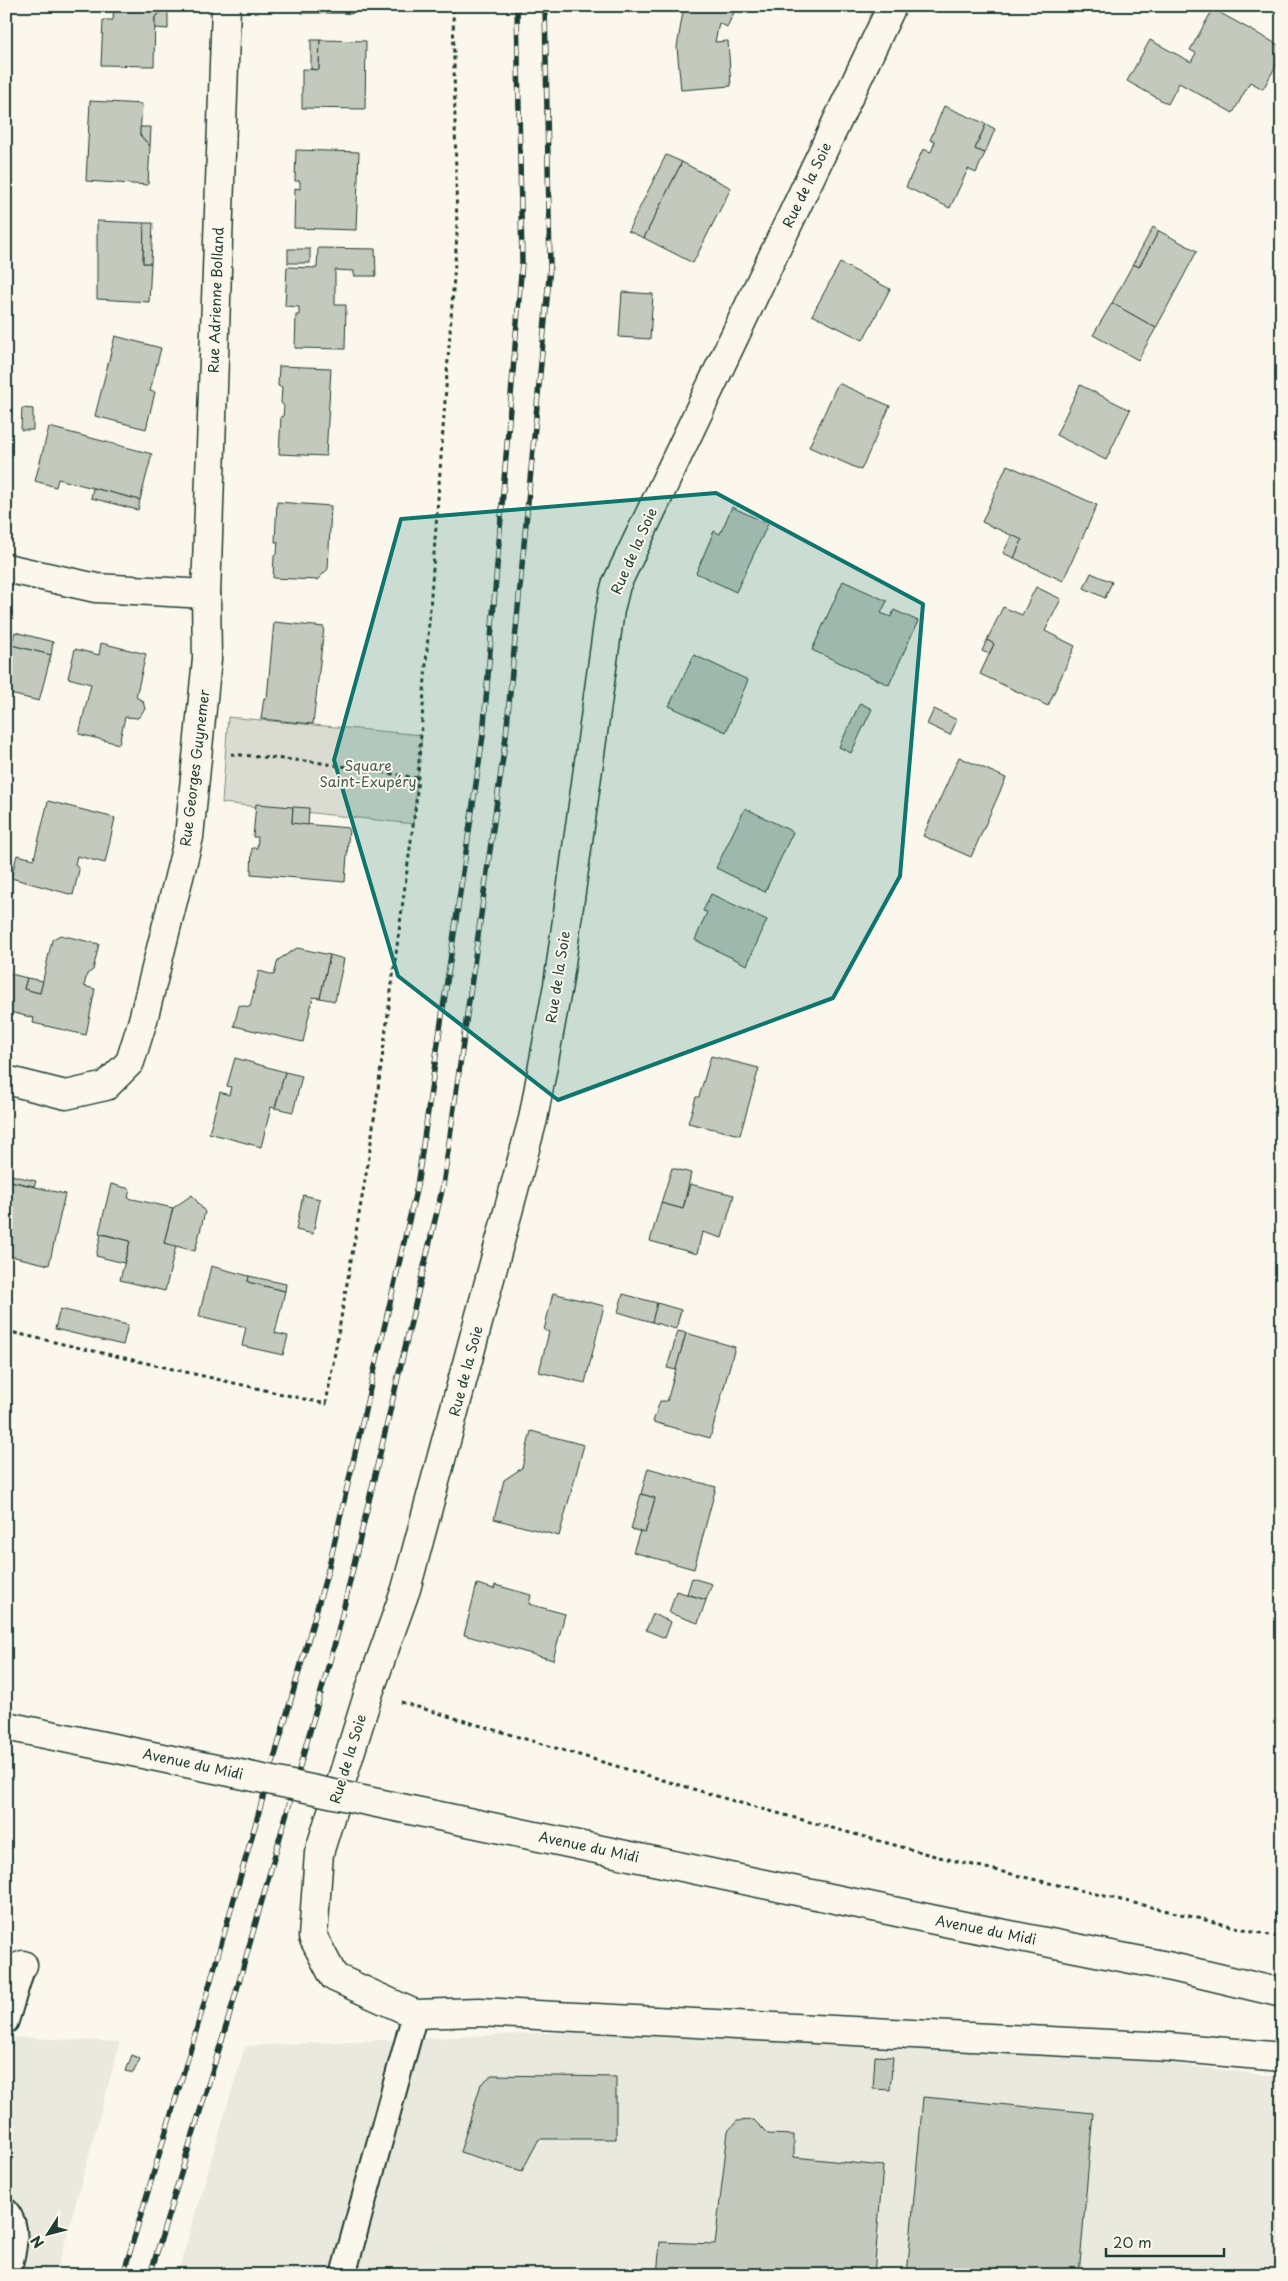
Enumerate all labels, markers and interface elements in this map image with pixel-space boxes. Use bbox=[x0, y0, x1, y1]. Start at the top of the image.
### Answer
street label: Rue de la Soie bbox=[777, 138, 836, 231]
street label: Rue Adrienne Bolland bbox=[202, 226, 229, 373]
street label: Rue de la Soie bbox=[605, 504, 662, 597]
street label: Rue Georges Guynemer bbox=[174, 688, 215, 848]
park label: Square Saint-Exupéry bbox=[319, 755, 417, 792]
street label: Rue de la Soie bbox=[540, 929, 575, 1024]
street label: Rue de la Soie bbox=[443, 1323, 488, 1418]
street label: Rue de la Soie bbox=[324, 1711, 371, 1806]
street label: Avenue du Midi bbox=[141, 1743, 245, 1784]
street label: Avenue du Midi bbox=[537, 1826, 641, 1867]
street label: Avenue du Midi bbox=[934, 1909, 1038, 1950]
north arrow bbox=[22, 2208, 72, 2258]
scale bar bbox=[1106, 2226, 1223, 2258]
text: 20 m bbox=[1113, 2230, 1152, 2253]
text: N bbox=[25, 2231, 49, 2253]

